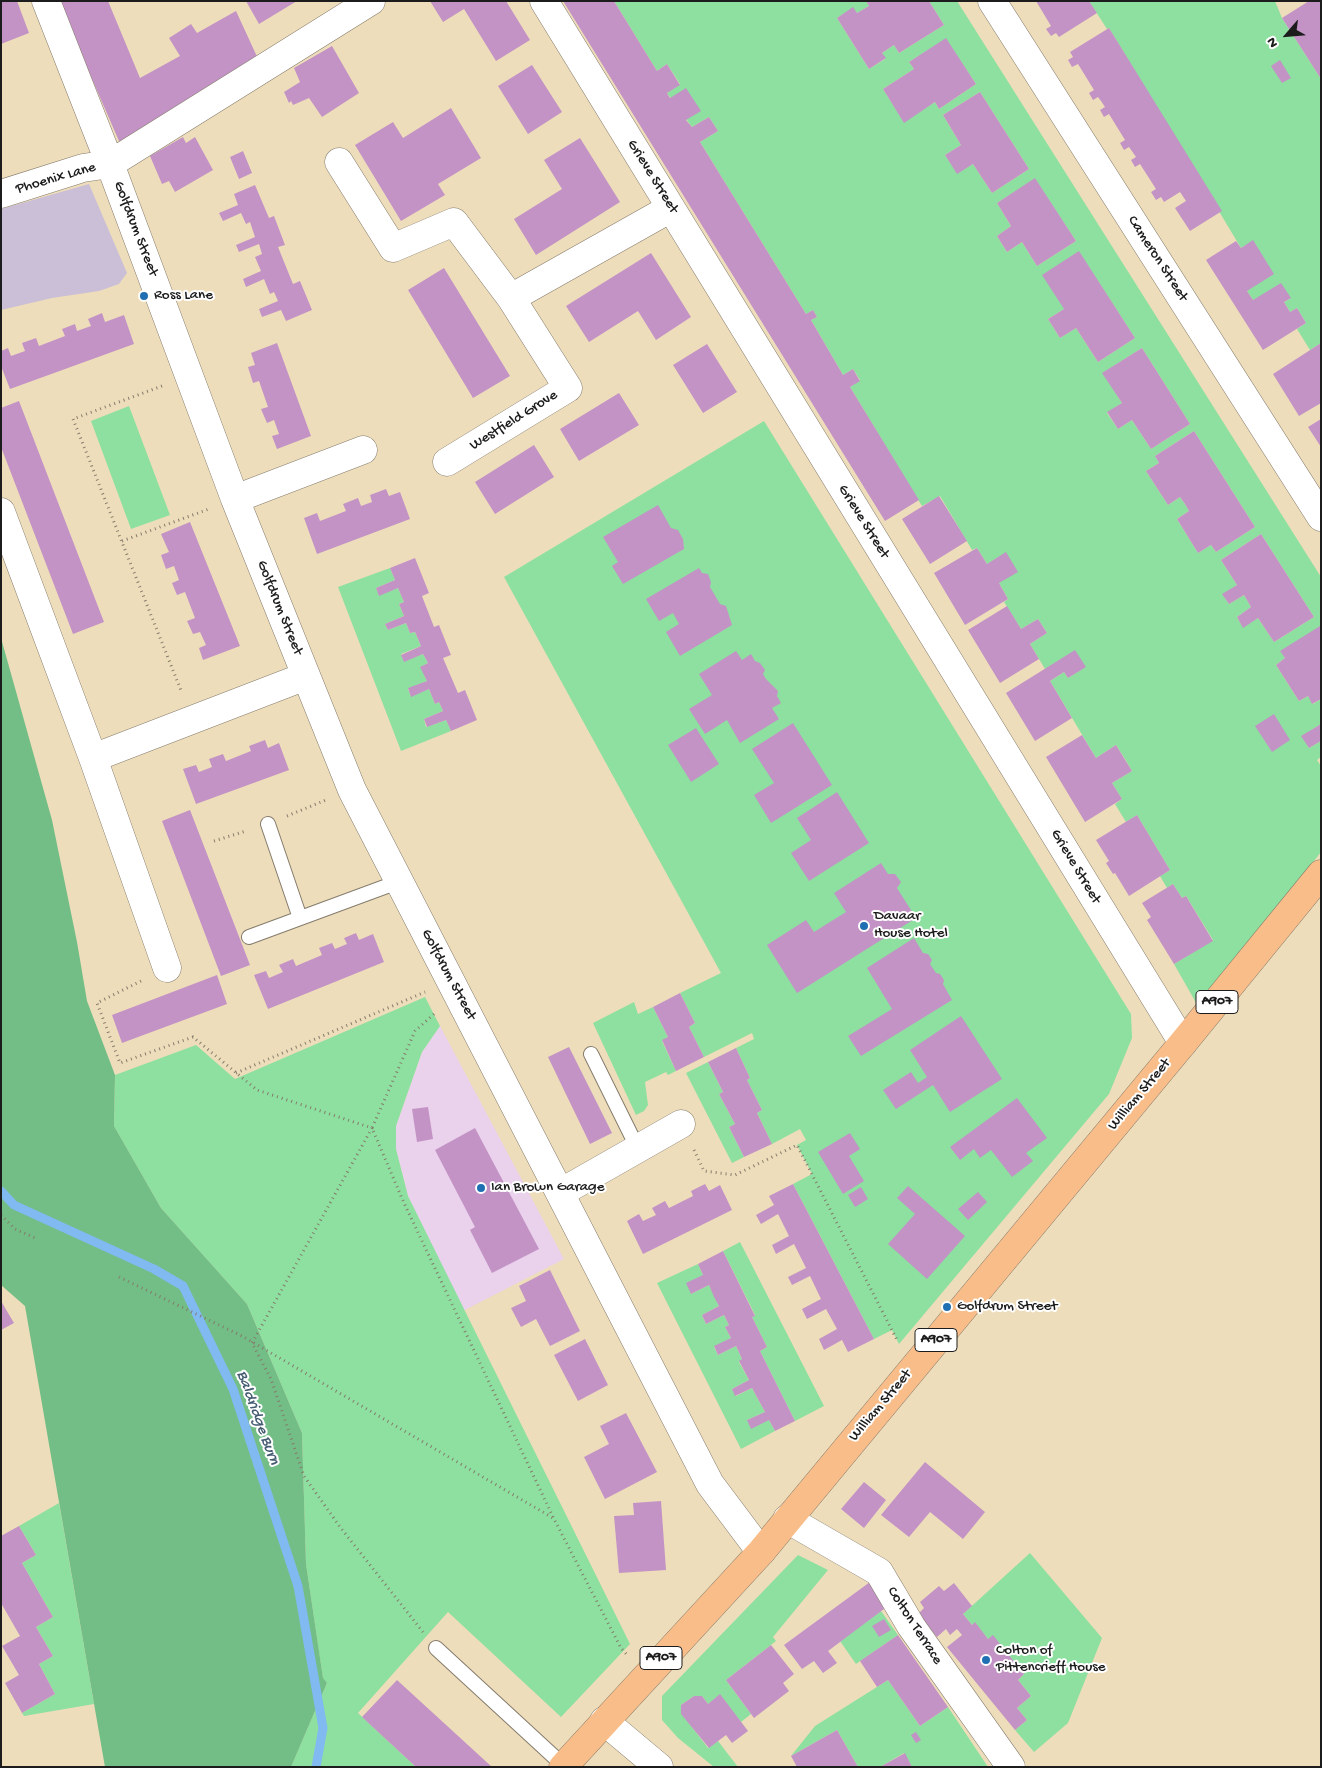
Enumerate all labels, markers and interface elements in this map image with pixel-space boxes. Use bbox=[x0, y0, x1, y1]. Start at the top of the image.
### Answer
north arrow bbox=[1262, 10, 1312, 60]
text: N bbox=[1264, 34, 1283, 50]
street label: Grieve Street bbox=[622, 137, 682, 217]
street label: Phoenix Lane bbox=[14, 159, 98, 199]
street label: Golfdrum Street bbox=[109, 179, 161, 279]
street label: Cameron Street bbox=[1123, 213, 1191, 305]
place label: Ross Lane bbox=[154, 287, 213, 305]
marker: Ross Lane bbox=[138, 290, 150, 302]
street label: Westfield Grove bbox=[467, 387, 561, 455]
street label: Grieve Street bbox=[833, 482, 893, 562]
street label: Golfdrum Street bbox=[252, 558, 306, 658]
street label: Grieve Street bbox=[1046, 827, 1104, 907]
place label: Davaar House Hotel bbox=[874, 908, 948, 943]
marker: Davaar House Hotel bbox=[858, 920, 870, 932]
street label: Golfdrum Street bbox=[416, 926, 480, 1024]
road number: A907 bbox=[1196, 990, 1238, 1014]
street label: William Street bbox=[1105, 1055, 1175, 1135]
place label: Ian Brown Garage bbox=[491, 1179, 604, 1197]
marker: Ian Brown Garage bbox=[475, 1182, 487, 1194]
place label: Golfdrum Street bbox=[957, 1298, 1057, 1316]
marker: Golfdrum Street bbox=[941, 1301, 953, 1313]
road number: A907 bbox=[915, 1328, 957, 1352]
street label: William Street bbox=[846, 1366, 916, 1446]
water label: Baldridge Burn bbox=[231, 1368, 283, 1468]
street label: Colton Terrace bbox=[882, 1584, 946, 1668]
place label: Colton of Pittencrieff House bbox=[996, 1642, 1105, 1677]
road number: A907 bbox=[640, 1646, 682, 1670]
marker: Colton of Pittencrieff House bbox=[980, 1654, 992, 1666]

